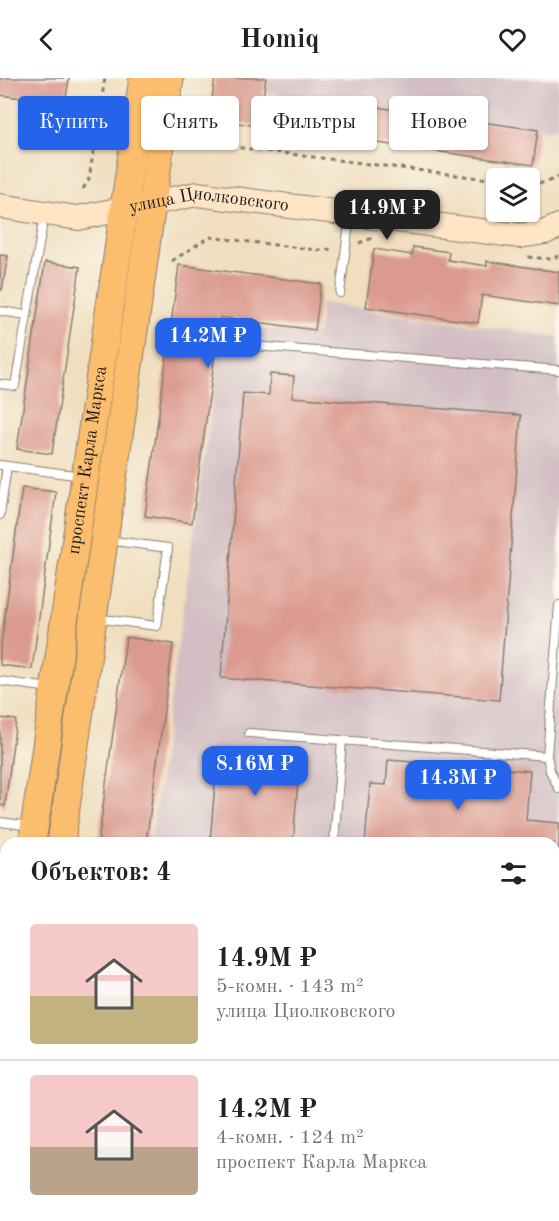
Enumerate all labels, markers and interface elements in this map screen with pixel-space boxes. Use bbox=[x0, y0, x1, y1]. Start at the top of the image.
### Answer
icon: back bbox=[30, 23, 63, 56]
icon: heart bbox=[496, 23, 529, 56]
text: Homiq bbox=[240, 26, 319, 53]
chip: Купить bbox=[18, 96, 129, 150]
chip: Снять bbox=[141, 96, 239, 150]
chip: Фильтры bbox=[251, 96, 377, 150]
chip: Новое bbox=[389, 96, 488, 150]
map controls bbox=[486, 168, 540, 222]
button: layers bbox=[486, 168, 540, 222]
street label: улица Циолковского bbox=[127, 185, 290, 216]
pin: 14.9M ₽ bbox=[332, 190, 442, 241]
text: 14.9M ₽ bbox=[348, 199, 426, 219]
pin: 14.2M ₽ bbox=[153, 318, 263, 369]
text: 14.2M ₽ bbox=[169, 327, 247, 347]
street label: проспект Карла Маркса bbox=[65, 364, 110, 555]
pin: 8.16M ₽ bbox=[200, 746, 310, 797]
text: 8.16M ₽ bbox=[216, 755, 294, 775]
pin: 14.3M ₽ bbox=[403, 760, 513, 811]
text: 14.3M ₽ bbox=[419, 769, 497, 789]
icon: filters bbox=[497, 857, 530, 890]
text: Объектов: 4 bbox=[30, 860, 171, 886]
text: 14.9M ₽ bbox=[216, 946, 317, 972]
icon: home bbox=[78, 948, 150, 1020]
text: 5-комн. · 143 m² bbox=[216, 977, 364, 997]
text: улица Циолковского bbox=[216, 1002, 395, 1022]
text: 14.2M ₽ bbox=[216, 1097, 317, 1123]
icon: home bbox=[78, 1099, 150, 1171]
text: 4-комн. · 124 m² bbox=[216, 1128, 364, 1148]
text: проспект Карла Маркса bbox=[216, 1153, 427, 1173]

